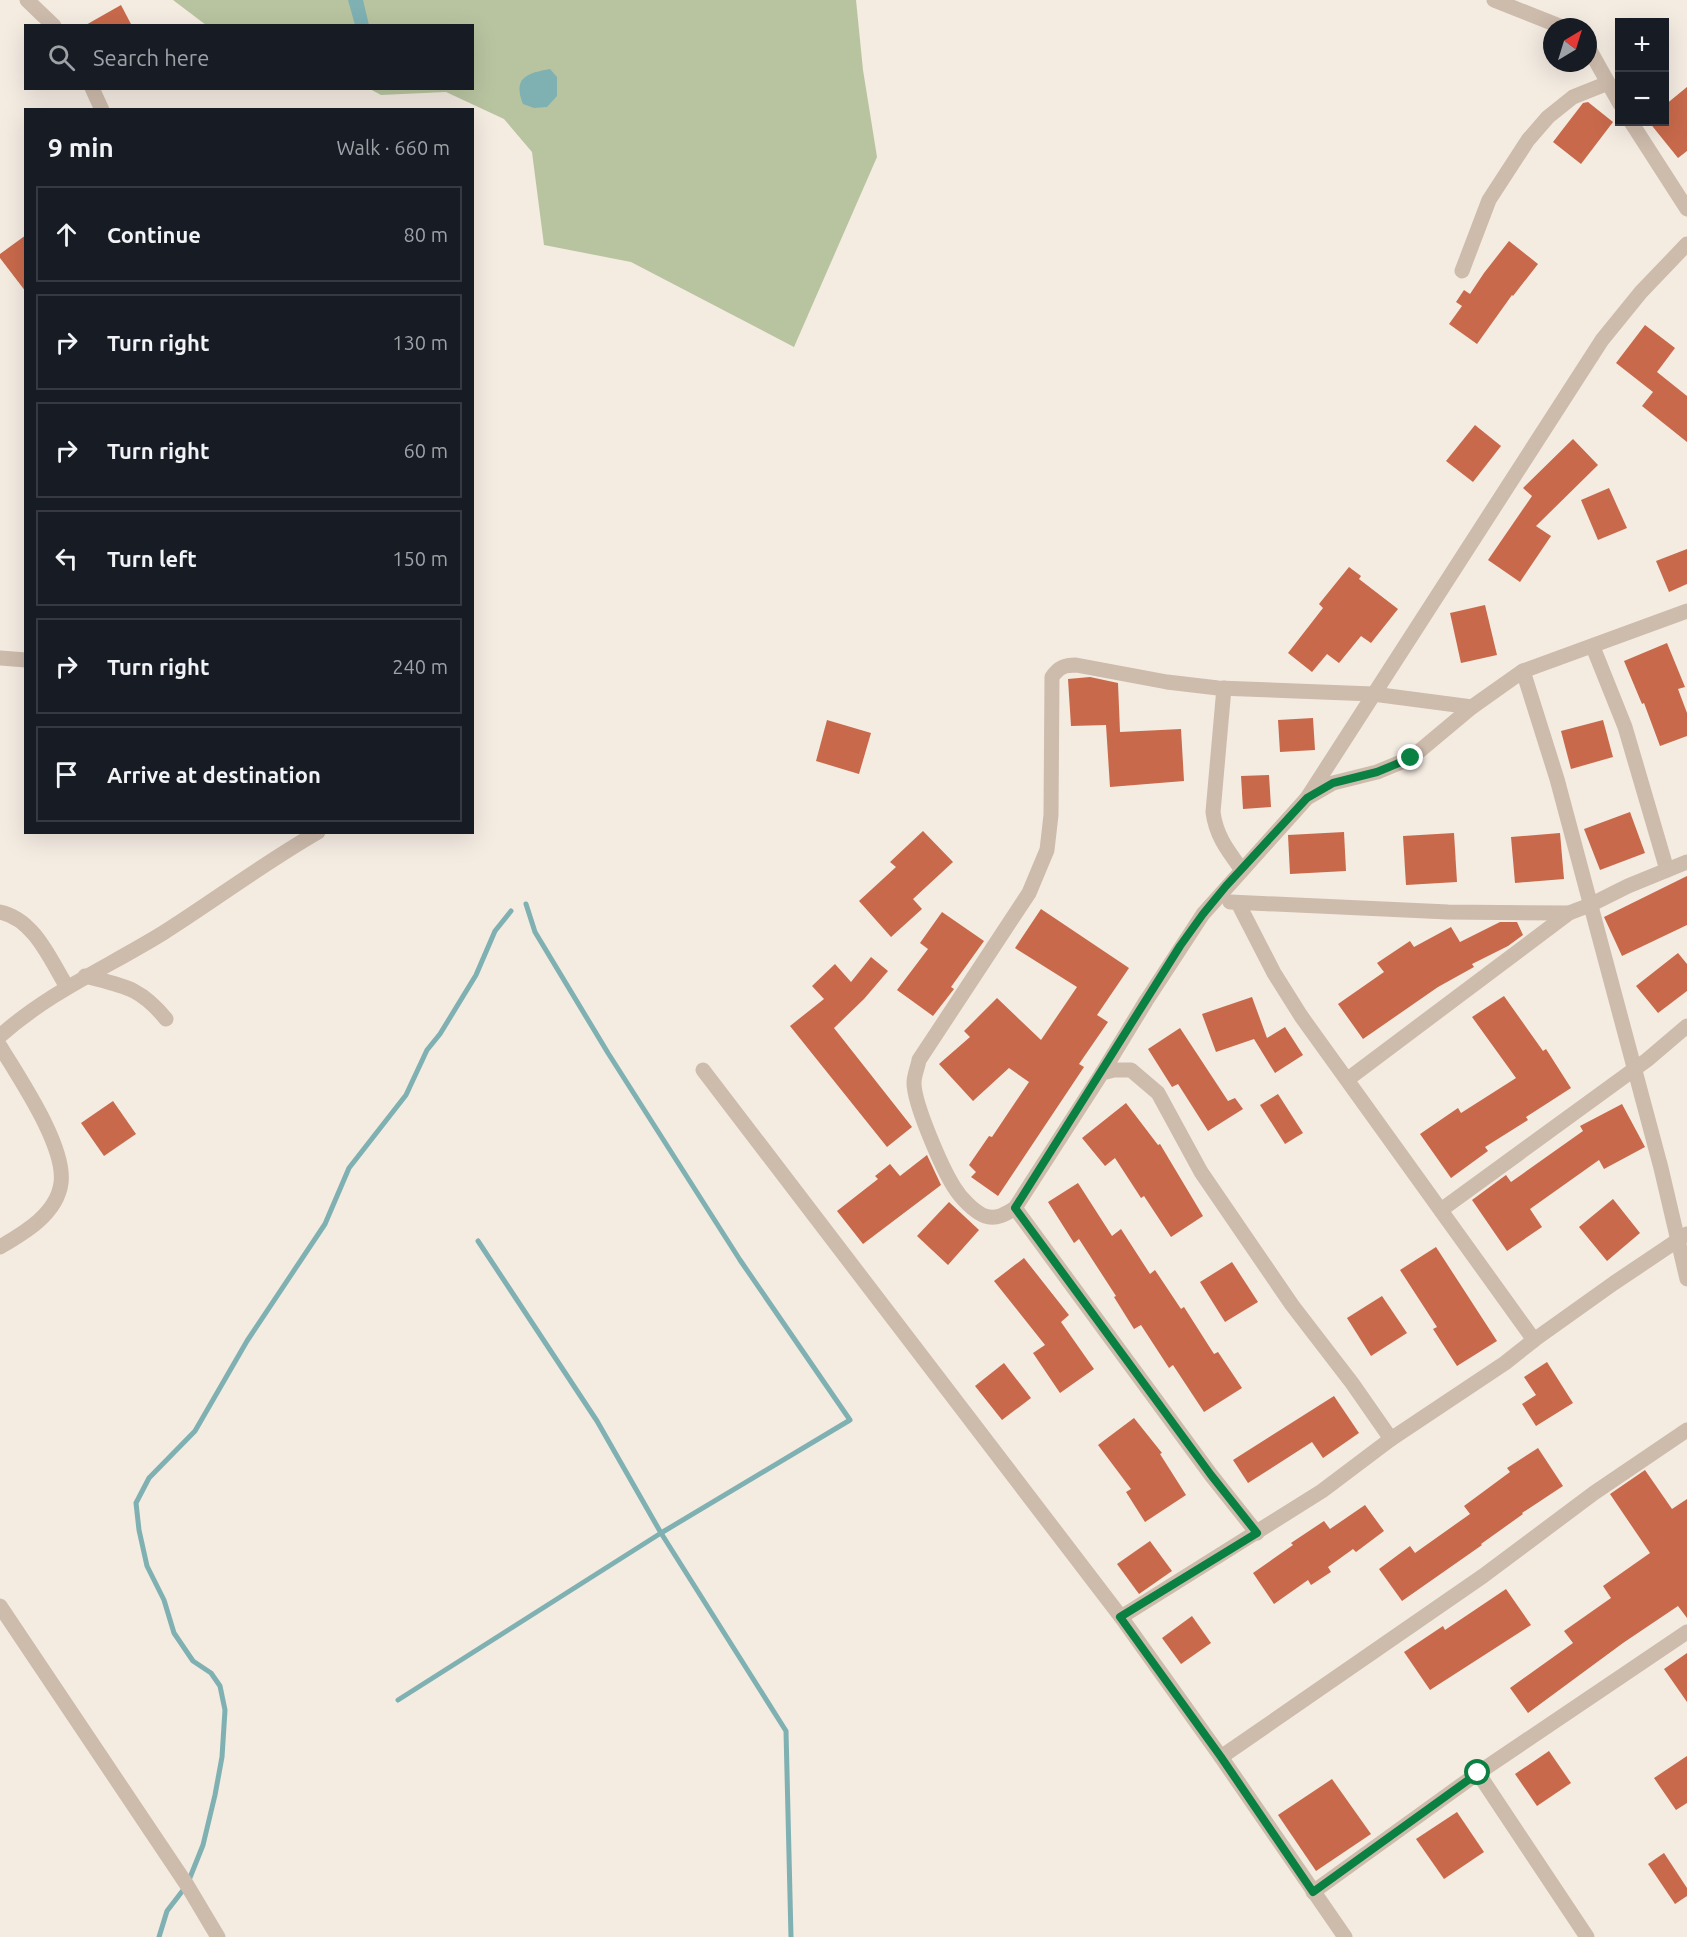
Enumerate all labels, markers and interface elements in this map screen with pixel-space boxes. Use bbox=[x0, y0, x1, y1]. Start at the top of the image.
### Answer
north arrow bbox=[1543, 18, 1597, 72]
map controls bbox=[1615, 18, 1669, 126]
button: + bbox=[1615, 18, 1669, 72]
search box bbox=[24, 24, 474, 90]
icon: search bbox=[45, 41, 78, 74]
text: Search here bbox=[93, 45, 209, 70]
button: − bbox=[1615, 72, 1669, 126]
text: 9 min bbox=[48, 133, 114, 162]
text: Walk · 660 m bbox=[337, 136, 450, 159]
icon: ahead bbox=[50, 218, 83, 251]
text: Continue bbox=[107, 222, 201, 247]
text: 80 m bbox=[404, 223, 448, 246]
icon: right bbox=[50, 326, 83, 359]
text: Turn right bbox=[107, 330, 209, 355]
text: 130 m bbox=[392, 331, 448, 354]
icon: right bbox=[50, 434, 83, 467]
text: Turn right bbox=[107, 438, 209, 463]
text: 60 m bbox=[404, 439, 448, 462]
icon: left bbox=[50, 542, 83, 575]
text: Turn left bbox=[107, 546, 197, 571]
text: 150 m bbox=[392, 547, 448, 570]
icon: right bbox=[50, 650, 83, 683]
text: Turn right bbox=[107, 654, 209, 679]
text: 240 m bbox=[392, 655, 448, 678]
route end bbox=[1397, 744, 1423, 770]
icon: arrive bbox=[50, 758, 83, 791]
text: Arrive at destination bbox=[107, 762, 321, 787]
route start bbox=[1464, 1759, 1490, 1785]

